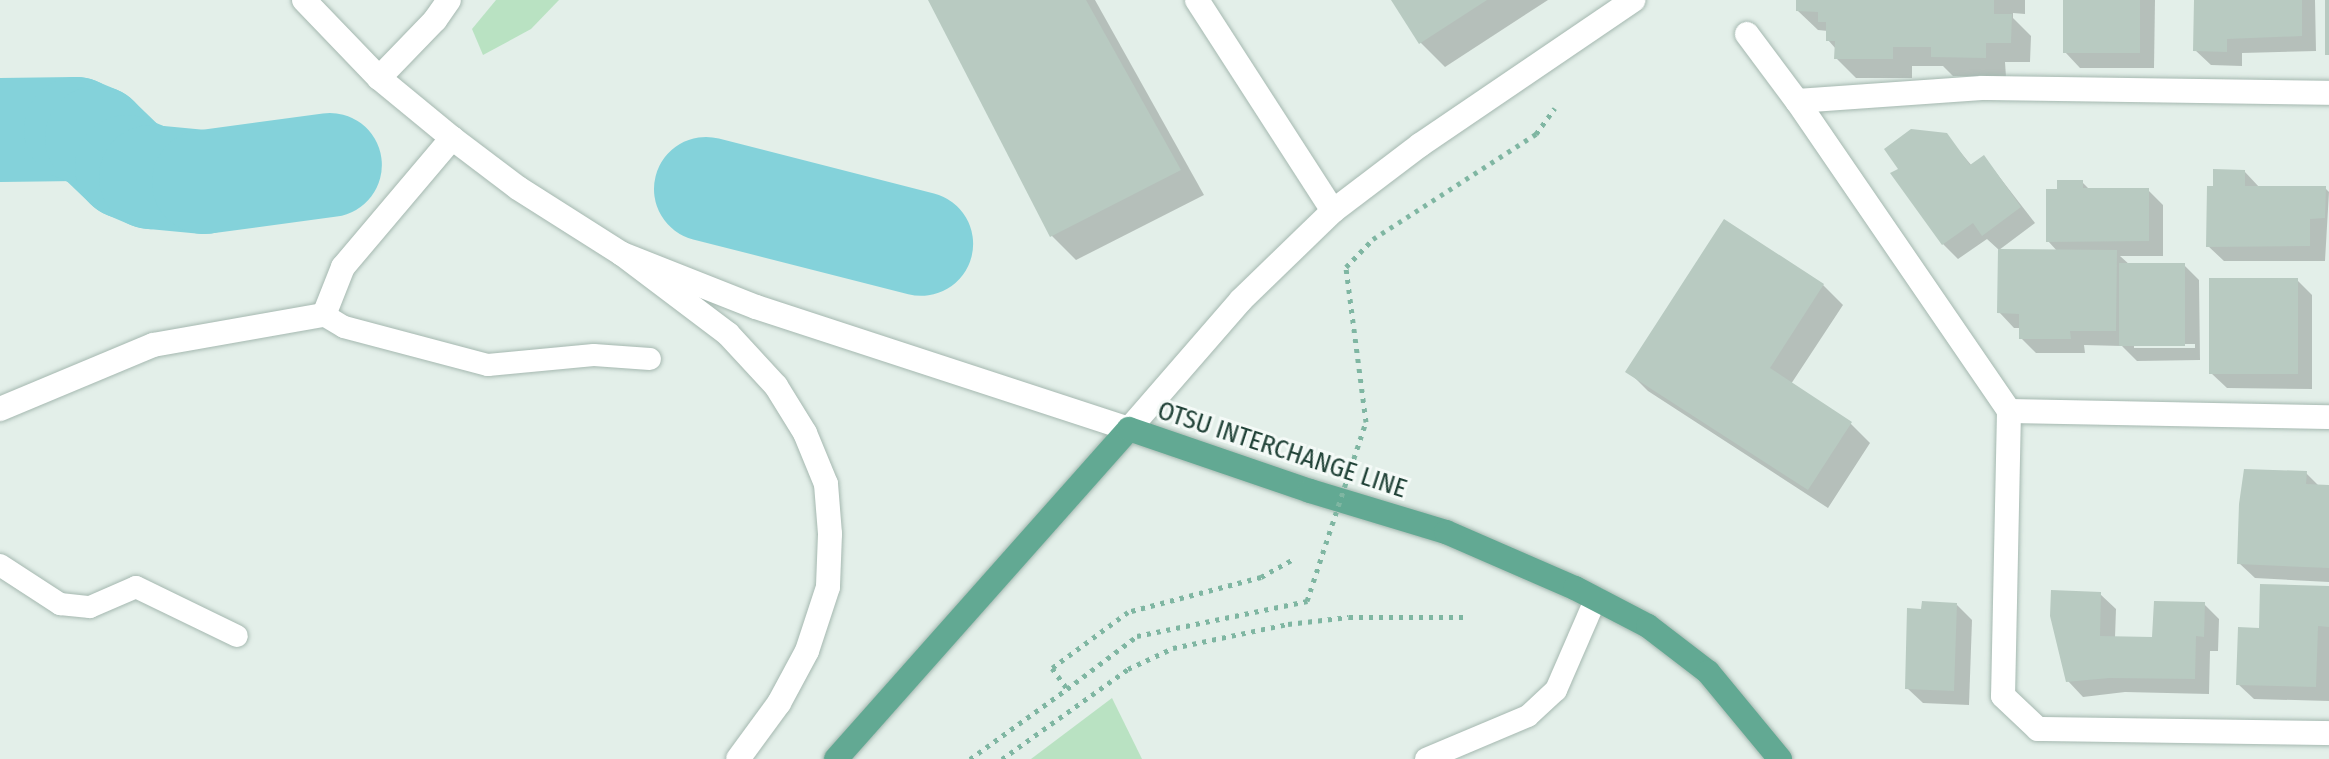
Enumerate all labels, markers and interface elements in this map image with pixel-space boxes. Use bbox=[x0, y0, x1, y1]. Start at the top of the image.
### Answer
street label: OTSU INTERCHANGE LINE bbox=[1154, 395, 1410, 505]

